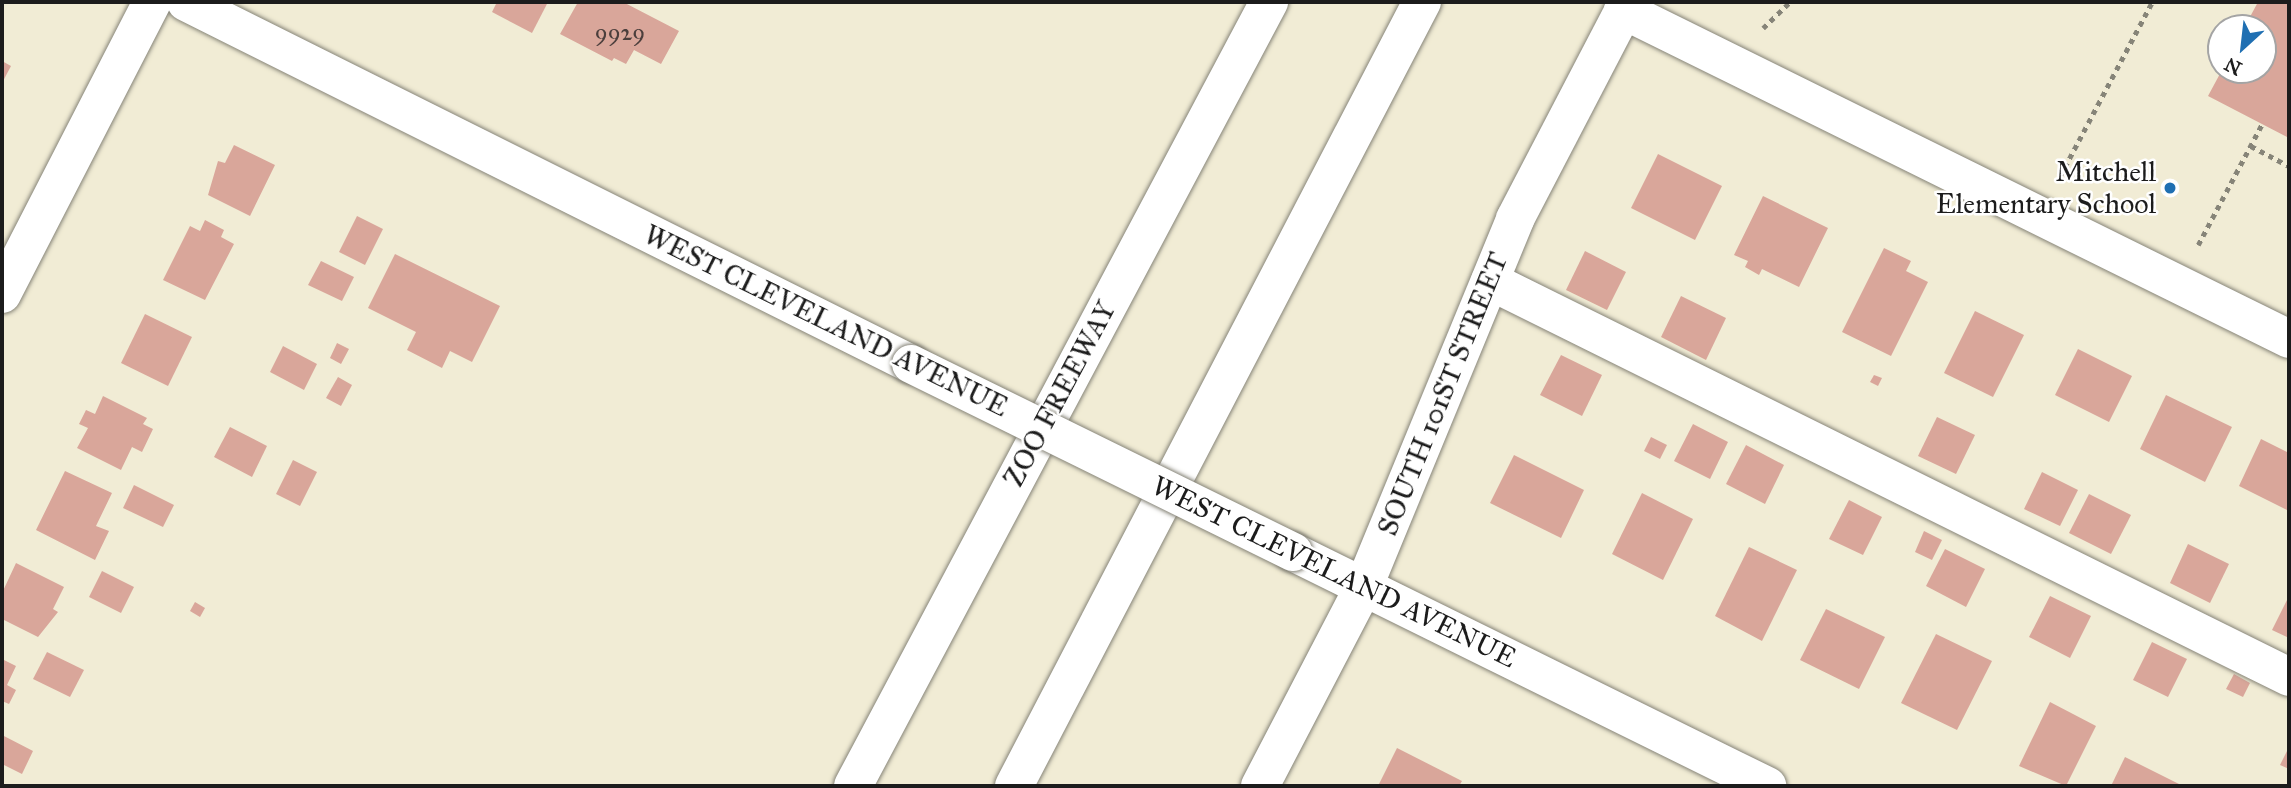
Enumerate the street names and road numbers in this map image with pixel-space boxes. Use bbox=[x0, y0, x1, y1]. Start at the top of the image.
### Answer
street label: WEST CLEVELAND AVENUE bbox=[638, 218, 1014, 424]
street label: SOUTH 101ST STREET bbox=[1371, 248, 1515, 540]
street label: ZOO FREEWAY bbox=[997, 295, 1123, 493]
street label: WEST CLEVELAND AVENUE bbox=[1146, 469, 1522, 675]

